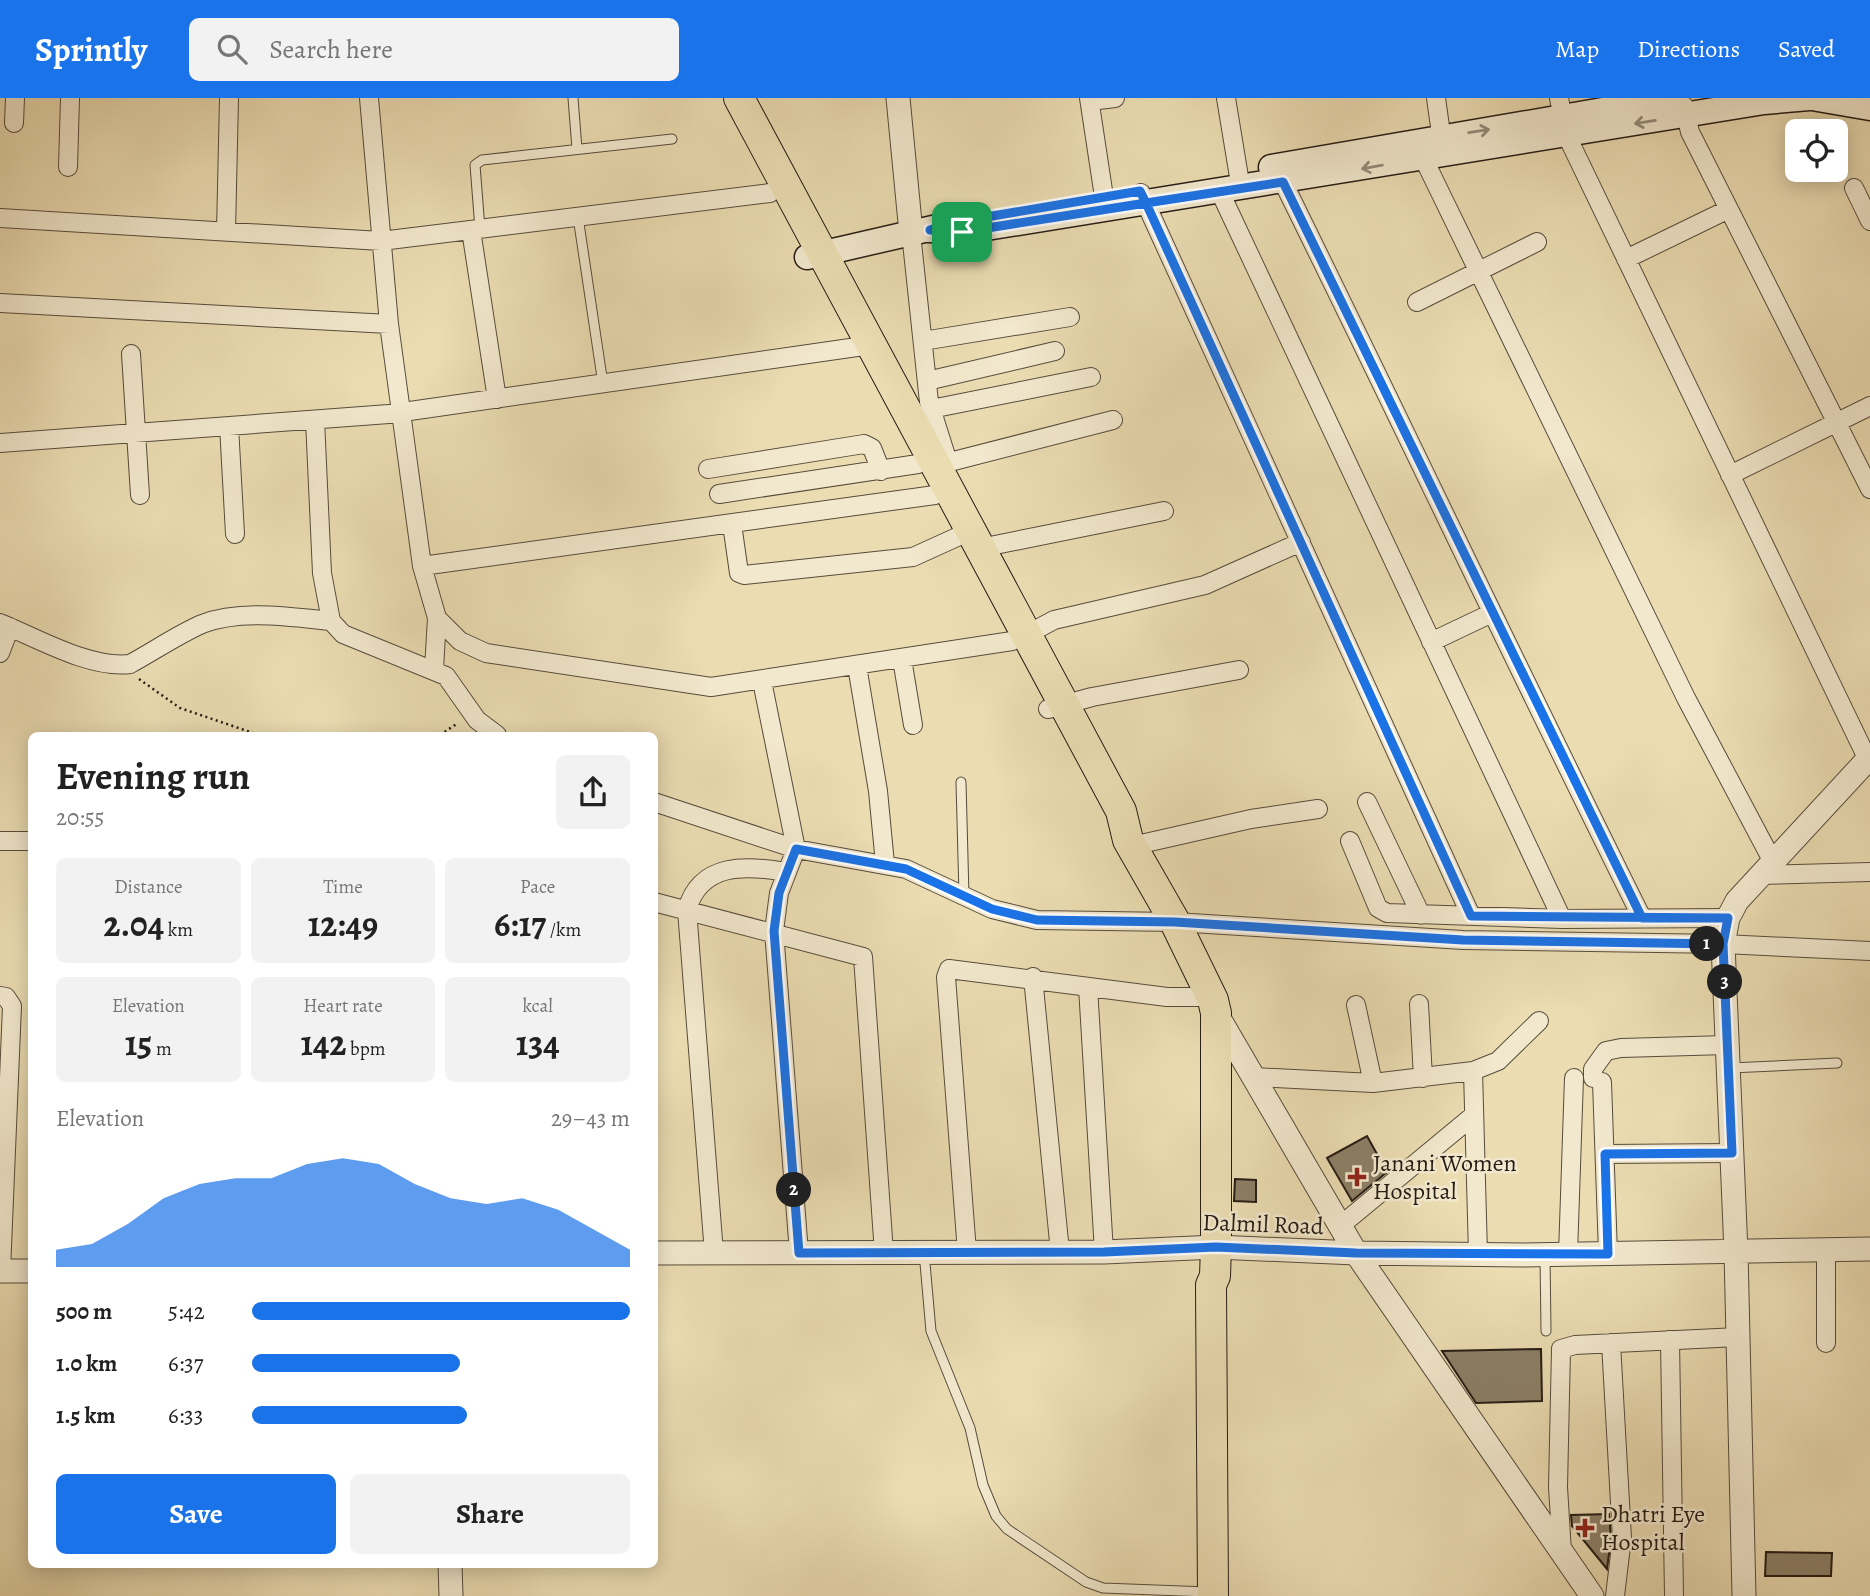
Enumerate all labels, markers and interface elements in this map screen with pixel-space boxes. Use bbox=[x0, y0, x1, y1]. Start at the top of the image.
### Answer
search box bbox=[189, 18, 679, 81]
text: Sprintly bbox=[35, 27, 147, 72]
icon: search bbox=[213, 30, 251, 68]
text: Search here bbox=[269, 32, 393, 67]
text: Map bbox=[1555, 33, 1599, 65]
text: Directions bbox=[1637, 33, 1740, 65]
text: Saved bbox=[1778, 33, 1835, 65]
one-way arrow bbox=[1634, 116, 1657, 129]
map controls bbox=[1785, 119, 1848, 182]
button: locate bbox=[1785, 119, 1848, 182]
one-way arrow bbox=[1467, 124, 1490, 137]
one-way arrow bbox=[1361, 161, 1384, 174]
pin bbox=[932, 202, 992, 262]
icon: arrive bbox=[943, 213, 981, 251]
text: Evening run bbox=[56, 750, 250, 802]
button: share bbox=[556, 755, 630, 829]
text: 20:55 bbox=[56, 802, 104, 833]
text: Distance bbox=[114, 874, 182, 900]
text: Time bbox=[323, 874, 363, 900]
text: Pace bbox=[520, 874, 555, 900]
text: 2.04 bbox=[104, 900, 164, 948]
text: 12:49 bbox=[308, 900, 378, 948]
text: 6:17 bbox=[494, 900, 546, 948]
text: km bbox=[164, 917, 193, 943]
text: /km bbox=[546, 917, 581, 943]
pin: 1 bbox=[1690, 926, 1724, 962]
text: 1 bbox=[1703, 930, 1710, 956]
pin: 3 bbox=[1708, 964, 1742, 1000]
text: 3 bbox=[1720, 968, 1729, 994]
text: Elevation bbox=[112, 993, 185, 1019]
text: Heart rate bbox=[303, 993, 383, 1019]
text: kcal bbox=[522, 993, 553, 1019]
text: 15 bbox=[125, 1019, 152, 1067]
text: 142 bbox=[300, 1019, 346, 1067]
text: 134 bbox=[516, 1019, 560, 1067]
text: m bbox=[152, 1036, 172, 1062]
text: bpm bbox=[346, 1036, 386, 1062]
text: Elevation bbox=[56, 1103, 144, 1134]
text: 29–43 m bbox=[551, 1103, 630, 1134]
place label: Janani Women Hospital bbox=[1373, 1147, 1517, 1207]
marker: Janani Women Hospital bbox=[1347, 1167, 1367, 1187]
pin: 2 bbox=[776, 1172, 812, 1208]
text: 2 bbox=[789, 1176, 798, 1202]
street label: Dalmil Road bbox=[1202, 1206, 1324, 1242]
text: 500 m bbox=[56, 1296, 112, 1327]
text: 5:42 bbox=[168, 1296, 205, 1327]
text: 1.0 km bbox=[56, 1348, 117, 1379]
text: 6:37 bbox=[168, 1348, 203, 1379]
text: 1.5 km bbox=[56, 1400, 116, 1431]
text: 6:33 bbox=[168, 1400, 203, 1431]
button: Save bbox=[56, 1474, 336, 1554]
button: Share bbox=[350, 1474, 630, 1554]
place label: Dhatri Eye Hospital bbox=[1601, 1498, 1705, 1558]
marker: Dhatri Eye Hospital bbox=[1575, 1518, 1595, 1538]

